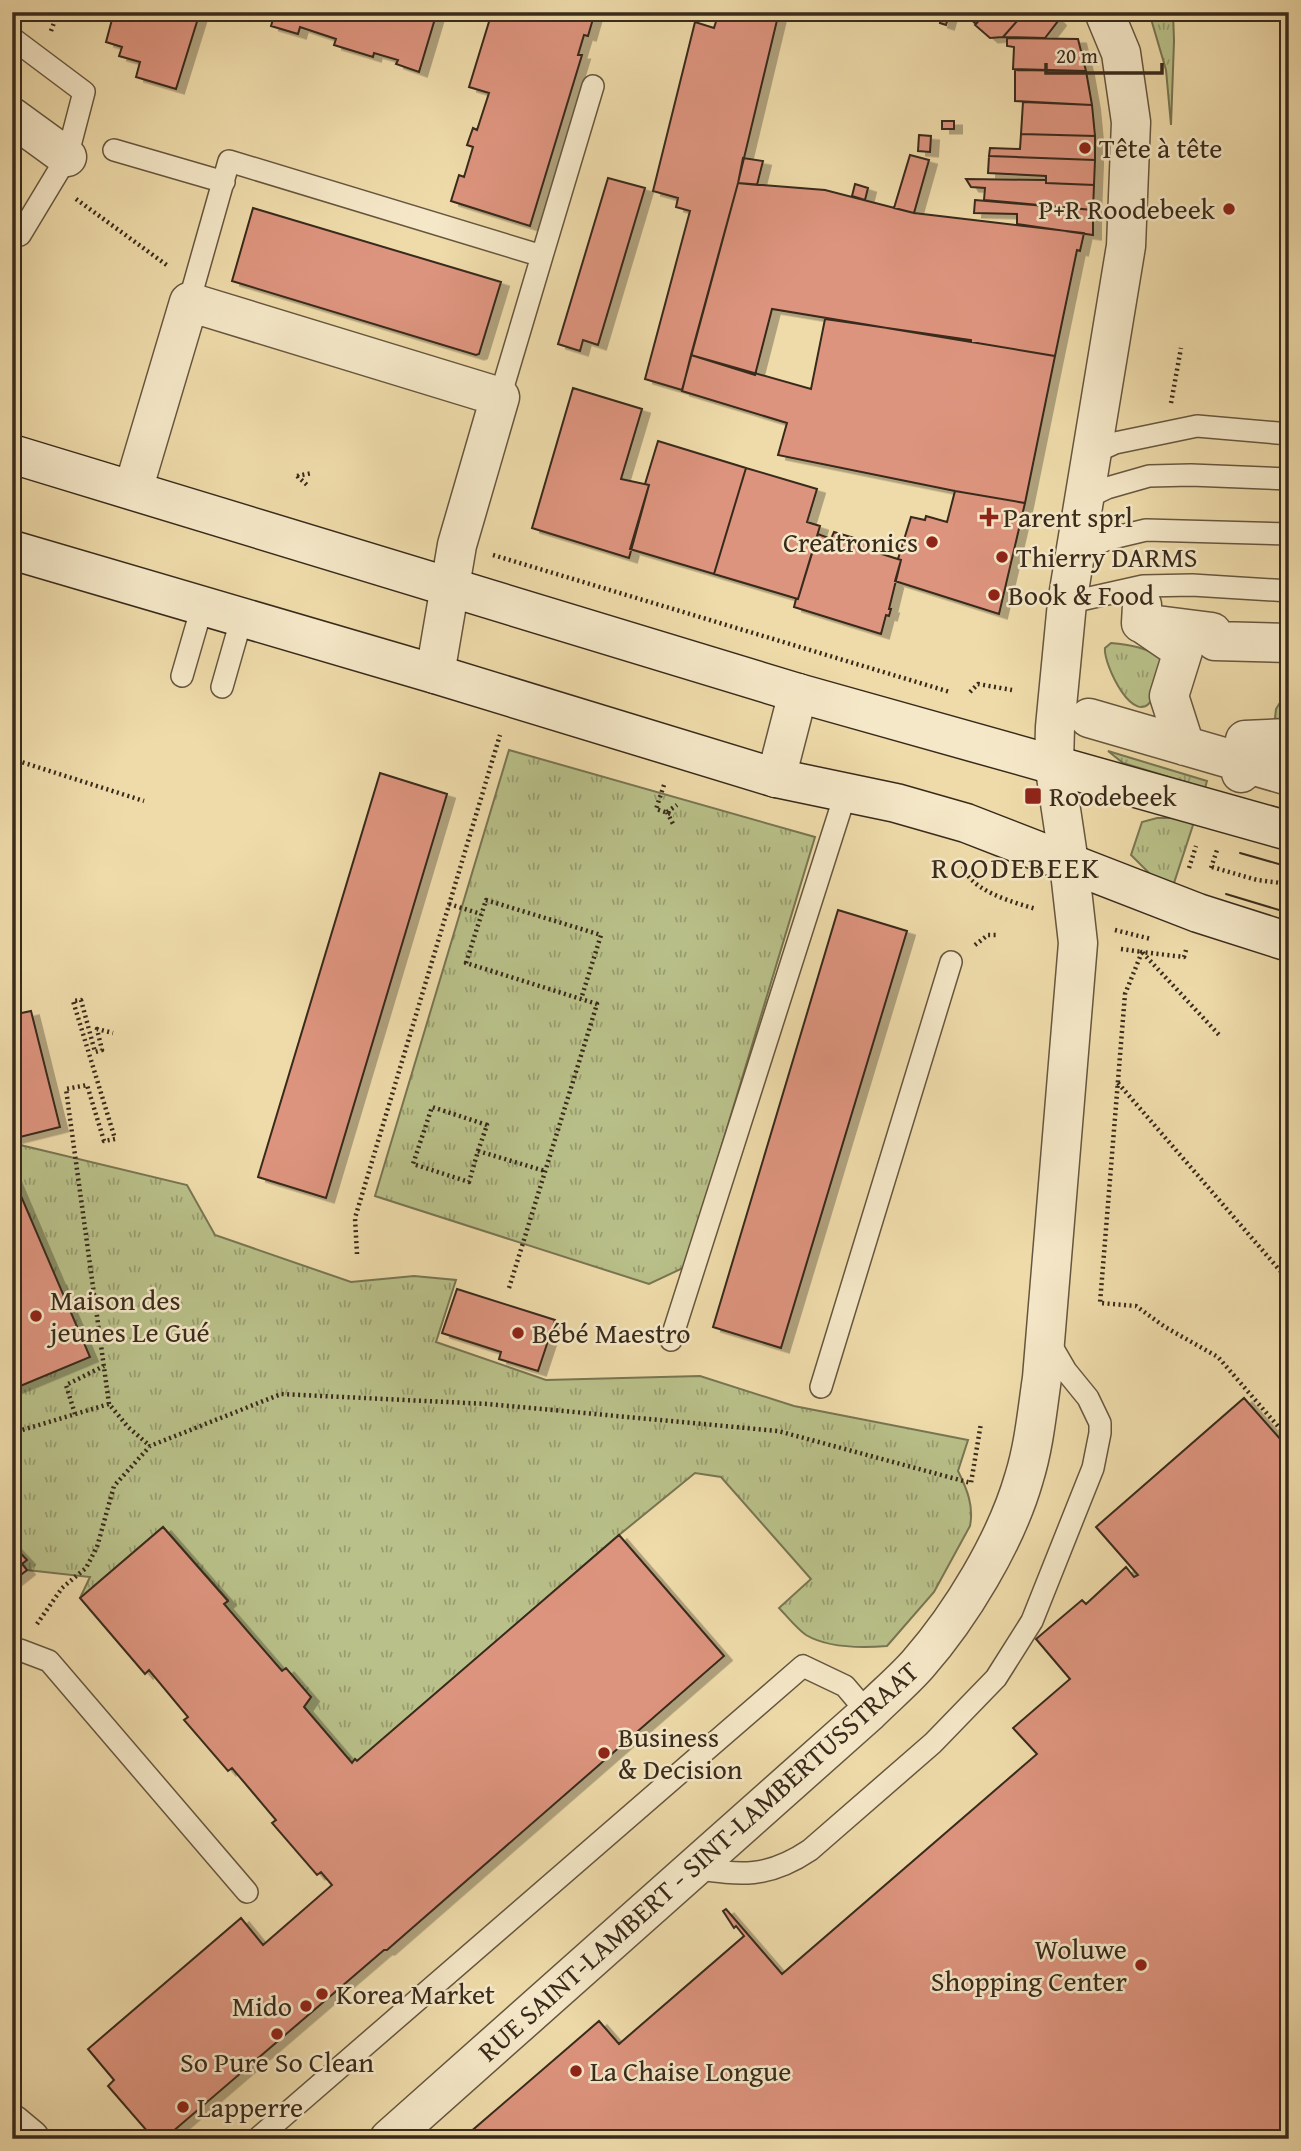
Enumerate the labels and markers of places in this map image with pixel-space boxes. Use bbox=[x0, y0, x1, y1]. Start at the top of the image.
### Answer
place label: Tête à tête bbox=[1099, 127, 1222, 168]
marker: Tête à tête bbox=[1077, 140, 1093, 156]
place label: P+R Roodebeek bbox=[1038, 188, 1216, 229]
marker: P+R Roodebeek bbox=[1221, 201, 1237, 217]
place label: Parent sprl bbox=[1003, 496, 1133, 537]
marker: Parent sprl bbox=[981, 509, 997, 525]
place label: Creatronics bbox=[783, 521, 918, 562]
marker: Creatronics bbox=[924, 534, 940, 550]
place label: Thierry DARMS bbox=[1016, 536, 1198, 577]
marker: Thierry DARMS bbox=[994, 549, 1010, 565]
place label: Book & Food bbox=[1008, 574, 1154, 615]
marker: Book & Food bbox=[986, 587, 1002, 603]
place label: Roodebeek bbox=[1049, 775, 1178, 816]
marker: Roodebeek bbox=[1023, 786, 1043, 806]
place label: Maison des jeunes Le Gué bbox=[46, 1279, 210, 1352]
marker: Maison des jeunes Le Gué bbox=[28, 1308, 44, 1324]
place label: Bébé Maestro bbox=[532, 1312, 691, 1353]
marker: Bébé Maestro bbox=[510, 1325, 526, 1341]
place label: Business & Decision bbox=[618, 1716, 743, 1789]
marker: Business & Decision bbox=[596, 1745, 612, 1761]
place label: Woluwe Shopping Center bbox=[931, 1928, 1127, 2001]
marker: Woluwe Shopping Center bbox=[1133, 1957, 1149, 1973]
place label: Korea Market bbox=[336, 1973, 495, 2014]
place label: Mido bbox=[232, 1985, 292, 2026]
marker: Korea Market bbox=[314, 1986, 330, 2002]
marker: Mido bbox=[298, 1998, 314, 2014]
marker: So Pure So Clean bbox=[269, 2026, 285, 2042]
place label: So Pure So Clean bbox=[180, 2041, 374, 2082]
place label: La Chaise Longue bbox=[590, 2050, 791, 2091]
marker: La Chaise Longue bbox=[568, 2063, 584, 2079]
place label: Lapperre bbox=[197, 2086, 303, 2127]
marker: Lapperre bbox=[175, 2099, 191, 2115]

